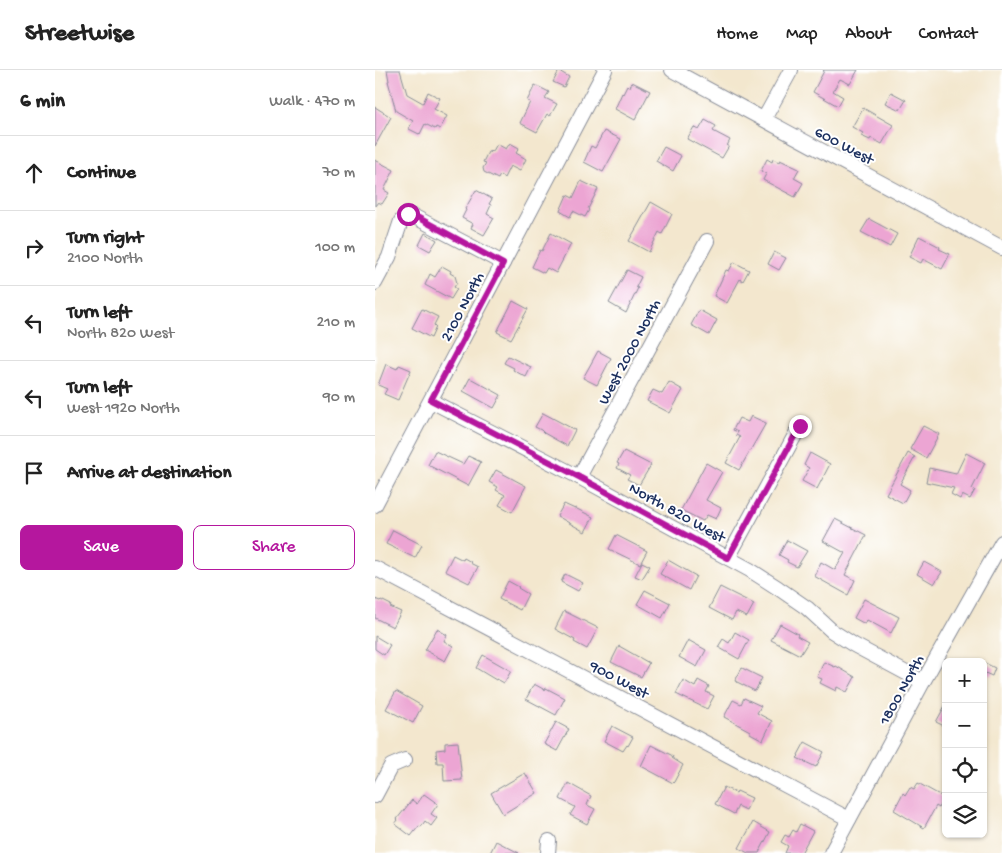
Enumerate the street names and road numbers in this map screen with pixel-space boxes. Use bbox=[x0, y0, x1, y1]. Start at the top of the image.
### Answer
street label: 600 West bbox=[810, 124, 878, 171]
street label: 2100 North bbox=[438, 269, 490, 346]
street label: West 2000 North bbox=[595, 296, 667, 409]
street label: North 820 West bbox=[625, 480, 729, 549]
street label: 1800 North bbox=[876, 652, 930, 730]
street label: 900 West bbox=[585, 657, 652, 705]

